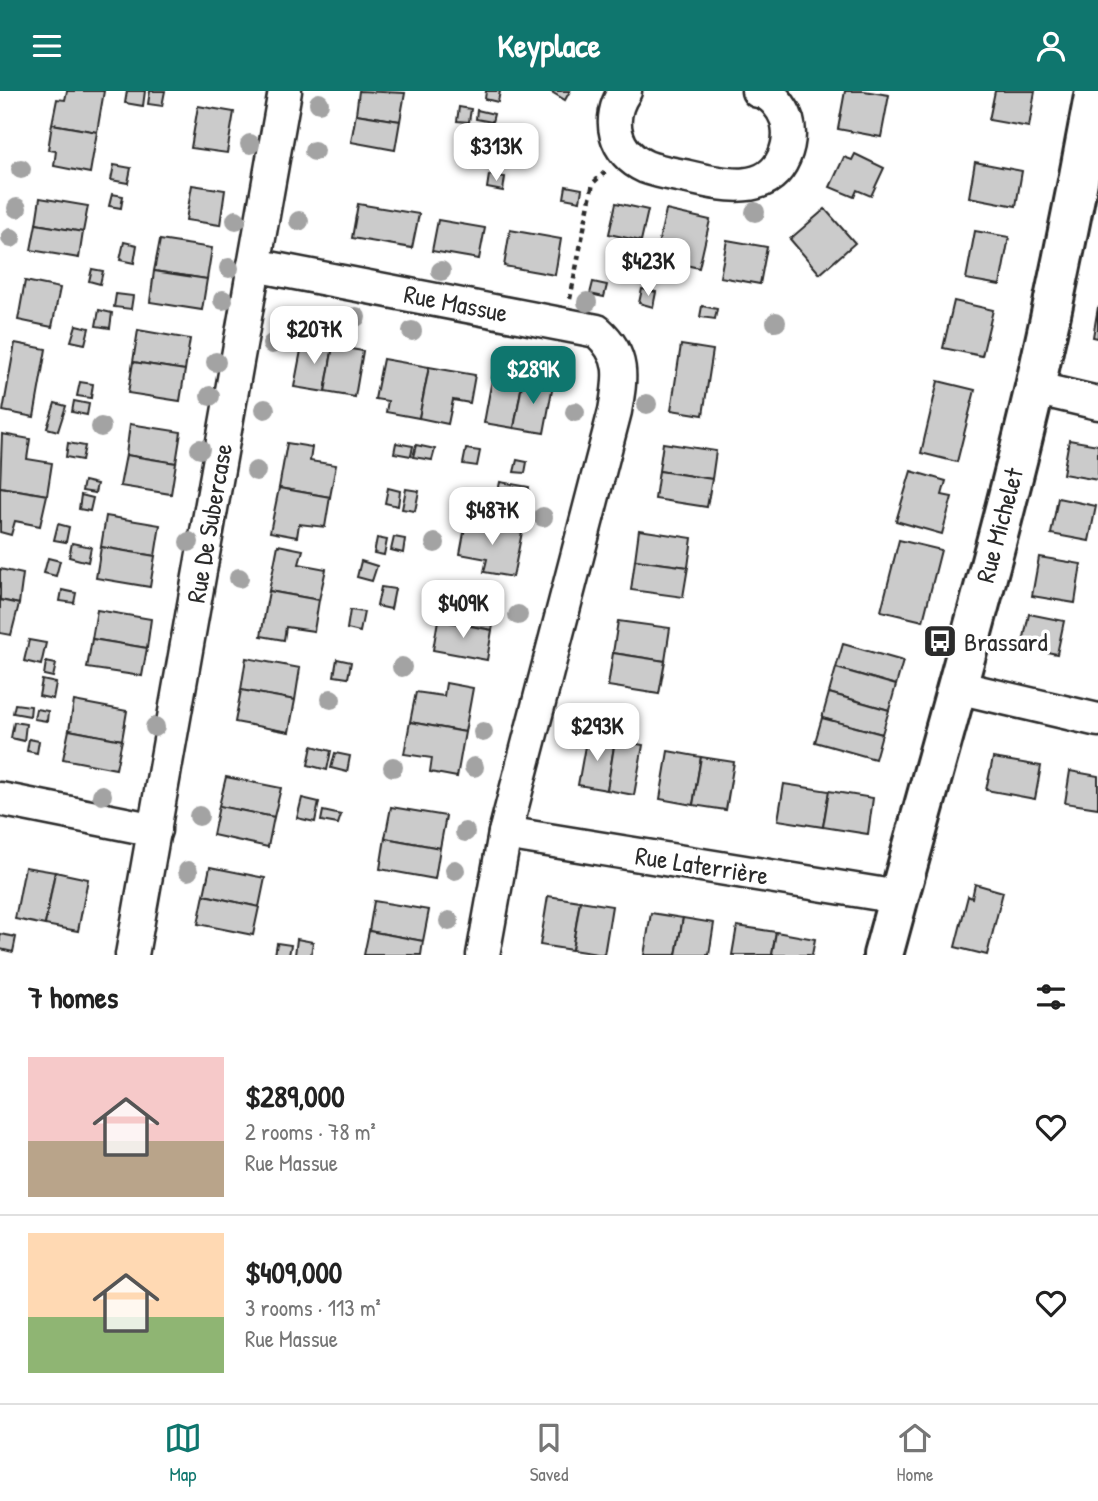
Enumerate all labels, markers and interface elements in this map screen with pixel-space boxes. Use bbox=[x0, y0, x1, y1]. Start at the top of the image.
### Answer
text: Keyplace bbox=[498, 24, 600, 67]
icon: menu bbox=[28, 27, 66, 65]
icon: person bbox=[1032, 27, 1070, 65]
pin: $313K bbox=[447, 123, 545, 183]
text: $313K bbox=[470, 130, 522, 161]
pin: $423K bbox=[599, 239, 697, 298]
text: $423K bbox=[621, 245, 675, 276]
street label: Rue Massue bbox=[401, 276, 511, 330]
pin: $207K bbox=[265, 307, 363, 366]
text: $207K bbox=[286, 313, 342, 344]
pin: $289K bbox=[484, 347, 582, 406]
text: $289K bbox=[507, 353, 559, 384]
street label: Rue De Subercase bbox=[178, 441, 240, 605]
street label: Rue Michelet bbox=[967, 463, 1031, 586]
pin: $487K bbox=[443, 487, 541, 547]
text: $487K bbox=[465, 494, 519, 525]
pin: $409K bbox=[414, 581, 512, 640]
text: $409K bbox=[437, 587, 489, 618]
bus stop icon: Brassard bbox=[921, 622, 959, 660]
place label: Brassard bbox=[964, 624, 1048, 659]
pin: $293K bbox=[548, 703, 646, 763]
text: $293K bbox=[570, 710, 624, 741]
street label: Rue Laterrière bbox=[633, 837, 771, 893]
text: 7 homes bbox=[28, 977, 118, 1017]
icon: filters bbox=[1032, 978, 1070, 1016]
text: $289,000 bbox=[245, 1076, 345, 1116]
icon: home bbox=[84, 1085, 168, 1169]
icon: heart bbox=[1032, 1108, 1070, 1146]
text: 2 rooms · 78 m² bbox=[245, 1116, 376, 1147]
text: Rue Massue bbox=[245, 1147, 338, 1178]
text: $409,000 bbox=[245, 1252, 342, 1292]
icon: home bbox=[84, 1261, 168, 1345]
icon: heart bbox=[1032, 1284, 1070, 1322]
text: 3 rooms · 113 m² bbox=[245, 1292, 381, 1323]
text: Rue Massue bbox=[245, 1323, 338, 1354]
tab: Map bbox=[164, 1419, 202, 1487]
tab: Saved bbox=[530, 1419, 568, 1487]
tab: Home bbox=[896, 1419, 934, 1487]

